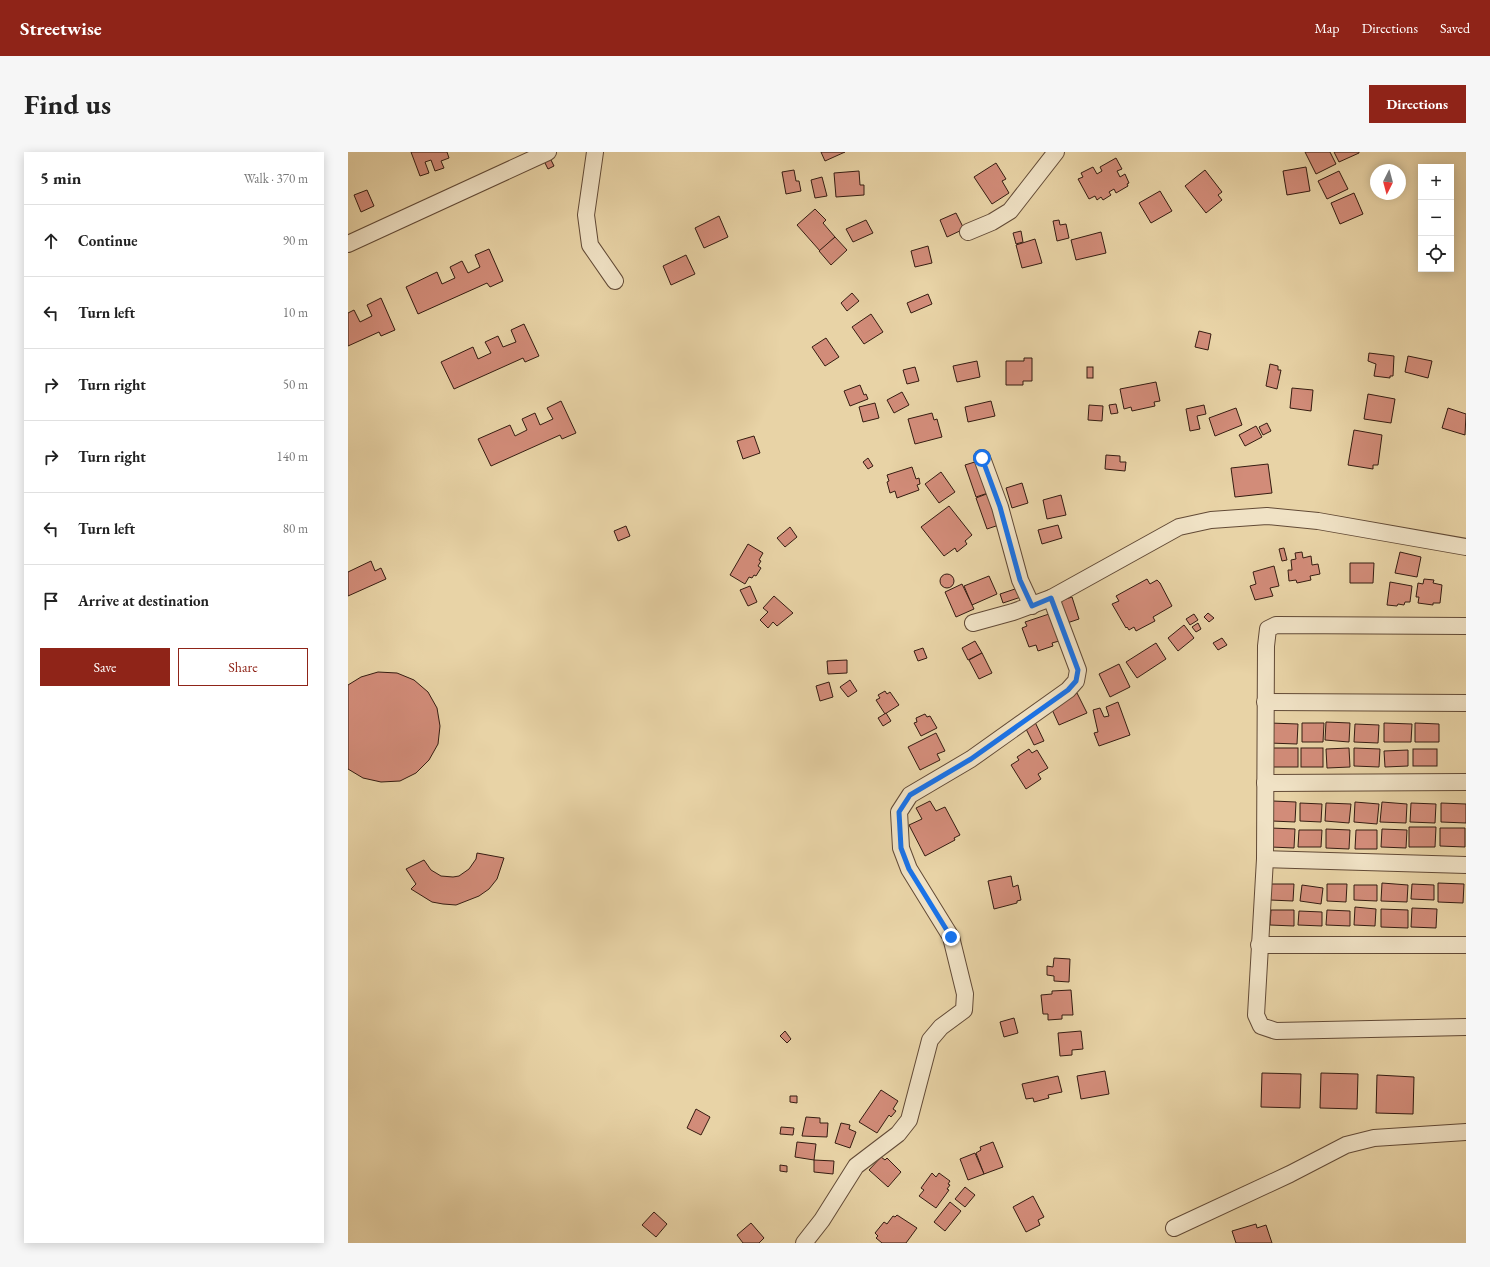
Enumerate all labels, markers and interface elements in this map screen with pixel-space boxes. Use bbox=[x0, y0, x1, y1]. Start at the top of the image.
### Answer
text: Streetwise bbox=[20, 16, 102, 41]
text: Map bbox=[1314, 19, 1340, 37]
text: Directions bbox=[1362, 19, 1418, 37]
text: Saved bbox=[1440, 19, 1470, 37]
button: Directions bbox=[1369, 85, 1466, 123]
text: Find us bbox=[24, 86, 111, 122]
north arrow bbox=[1370, 164, 1406, 200]
map controls bbox=[1418, 164, 1454, 272]
button: + bbox=[1418, 164, 1454, 200]
text: 5 min bbox=[40, 167, 81, 189]
text: Walk · 370 m bbox=[244, 170, 308, 187]
button: − bbox=[1418, 200, 1454, 236]
icon: ahead bbox=[40, 230, 62, 252]
text: Continue bbox=[78, 231, 138, 250]
text: 90 m bbox=[283, 232, 308, 249]
button: locate bbox=[1418, 236, 1454, 272]
icon: left bbox=[40, 302, 62, 324]
text: Turn left bbox=[78, 303, 135, 322]
text: 10 m bbox=[283, 304, 308, 321]
icon: right bbox=[40, 374, 62, 396]
text: Turn right bbox=[78, 375, 146, 394]
text: 50 m bbox=[283, 376, 308, 393]
icon: right bbox=[40, 446, 62, 468]
text: Turn right bbox=[78, 447, 146, 466]
text: 140 m bbox=[277, 448, 308, 465]
route start bbox=[973, 449, 991, 467]
icon: left bbox=[40, 518, 62, 540]
text: Turn left bbox=[78, 519, 135, 538]
text: 80 m bbox=[283, 520, 308, 537]
icon: arrive bbox=[40, 590, 62, 612]
text: Arrive at destination bbox=[78, 591, 209, 610]
button: Save bbox=[40, 648, 170, 686]
button: Share bbox=[178, 648, 308, 686]
route end bbox=[942, 928, 960, 946]

